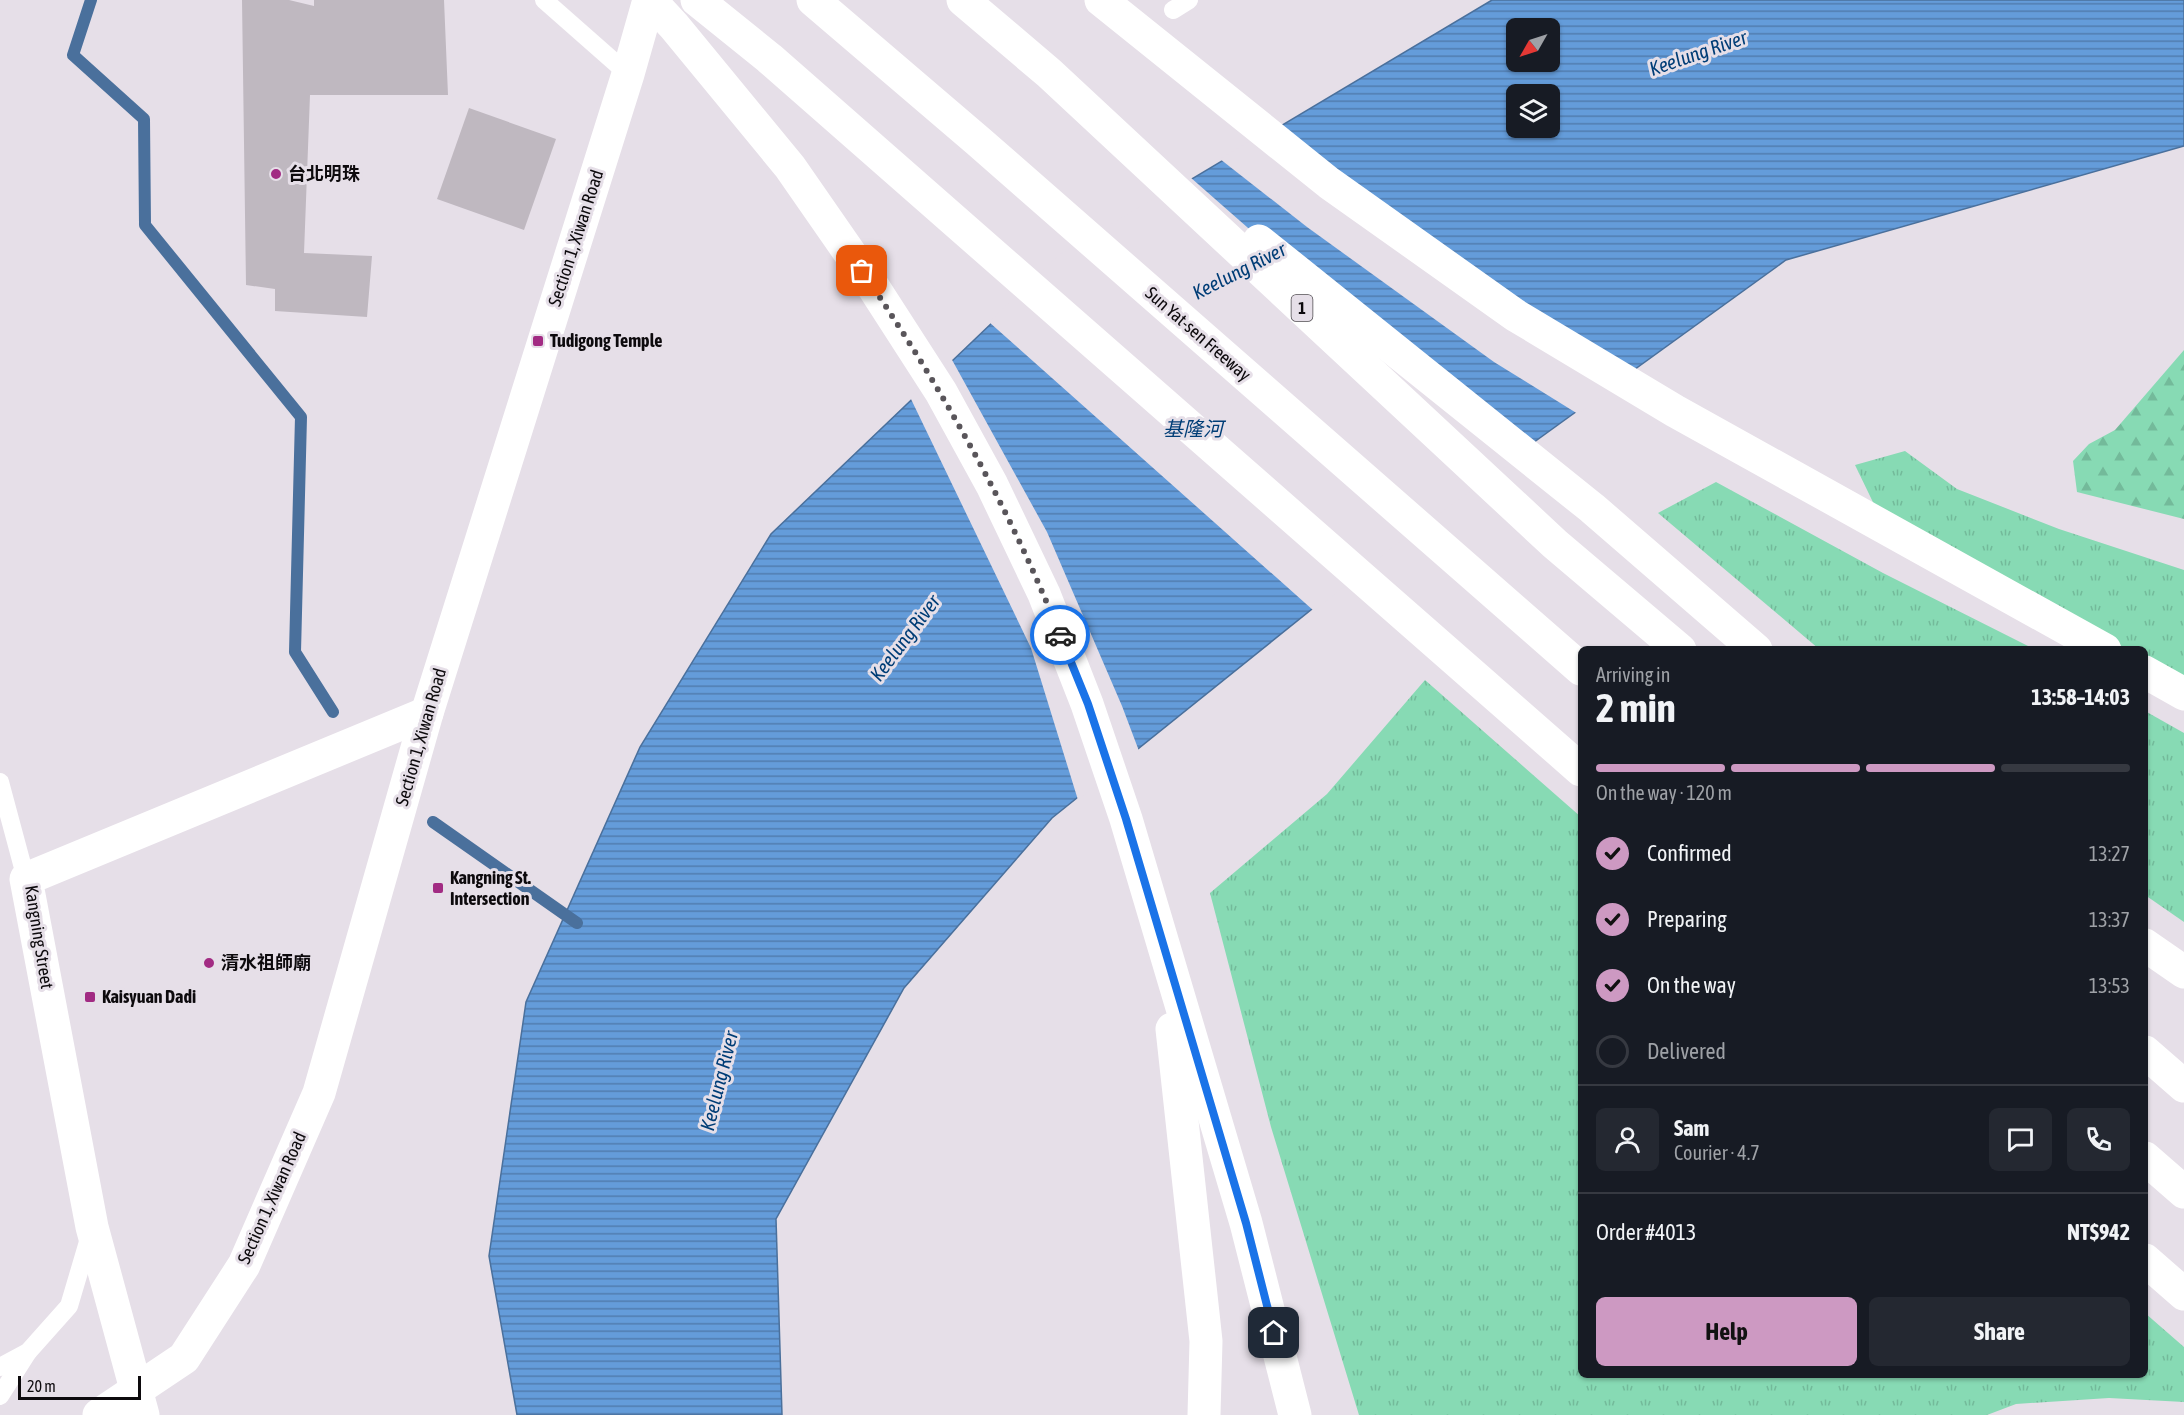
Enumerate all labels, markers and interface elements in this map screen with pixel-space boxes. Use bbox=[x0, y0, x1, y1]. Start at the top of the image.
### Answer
north arrow bbox=[1506, 18, 1560, 72]
map controls bbox=[1506, 18, 1560, 138]
water label: Keelung River bbox=[1646, 25, 1751, 80]
button: layers bbox=[1506, 84, 1560, 138]
place label: 台北明珠 bbox=[288, 163, 360, 184]
marker: 台北明珠 bbox=[269, 167, 283, 181]
street label: Section 1, Xiwan Road bbox=[544, 167, 607, 309]
water label: Keelung River bbox=[1188, 237, 1290, 304]
pin bbox=[836, 245, 887, 296]
icon: bag bbox=[845, 254, 878, 287]
street label: Sun Yat-sen Freeway bbox=[1141, 282, 1255, 385]
road number: 1 bbox=[1292, 295, 1312, 321]
place label: Tudigong Temple bbox=[550, 330, 662, 351]
marker: Tudigong Temple bbox=[531, 334, 545, 348]
water label: 基隆河 bbox=[1163, 417, 1227, 440]
water label: Keelung River bbox=[865, 589, 945, 685]
courier bbox=[1030, 605, 1090, 665]
icon: car bbox=[1044, 619, 1077, 652]
text: Arriving in bbox=[1596, 663, 1670, 686]
street label: Section 1, Xiwan Road bbox=[391, 666, 450, 808]
text: 13:58–14:03 bbox=[2031, 684, 2130, 710]
text: 2 min bbox=[1596, 686, 1676, 730]
text: On the way · 120 m bbox=[1596, 781, 1732, 804]
icon: check bbox=[1596, 837, 1629, 870]
text: Confirmed bbox=[1647, 840, 1732, 866]
text: 13:27 bbox=[2089, 842, 2130, 865]
place label: Kangning St. Intersection bbox=[450, 867, 531, 909]
marker: Kangning St. Intersection bbox=[431, 881, 445, 895]
street label: Kangning Street bbox=[21, 884, 58, 990]
icon: check bbox=[1596, 903, 1629, 936]
text: Preparing bbox=[1647, 906, 1727, 932]
text: 13:37 bbox=[2089, 908, 2130, 931]
place label: 清水祖師廟 bbox=[221, 952, 311, 973]
marker: 清水祖師廟 bbox=[202, 956, 216, 970]
icon: check bbox=[1596, 969, 1629, 1002]
text: On the way bbox=[1647, 972, 1736, 998]
text: 13:53 bbox=[2089, 974, 2130, 997]
place label: Kaisyuan Dadi bbox=[102, 986, 196, 1007]
marker: Kaisyuan Dadi bbox=[83, 990, 97, 1004]
water label: Keelung River bbox=[695, 1028, 742, 1133]
text: Delivered bbox=[1647, 1038, 1726, 1064]
button: person bbox=[1596, 1108, 1659, 1171]
button: chat bbox=[1989, 1108, 2052, 1171]
button: phone bbox=[2067, 1108, 2130, 1171]
text: Sam bbox=[1674, 1115, 1709, 1141]
street label: Section 1, Xiwan Road bbox=[233, 1129, 310, 1267]
text: Courier · 4.7 bbox=[1674, 1141, 1760, 1164]
text: Order #4013 bbox=[1596, 1219, 1696, 1245]
text: NT$942 bbox=[2067, 1219, 2130, 1245]
button: Help bbox=[1596, 1297, 1857, 1366]
button: Share bbox=[1869, 1297, 2130, 1366]
pin bbox=[1248, 1307, 1299, 1358]
icon: home bbox=[1257, 1316, 1290, 1349]
scale bar bbox=[18, 1373, 141, 1400]
text: 20 m bbox=[27, 1377, 56, 1395]

